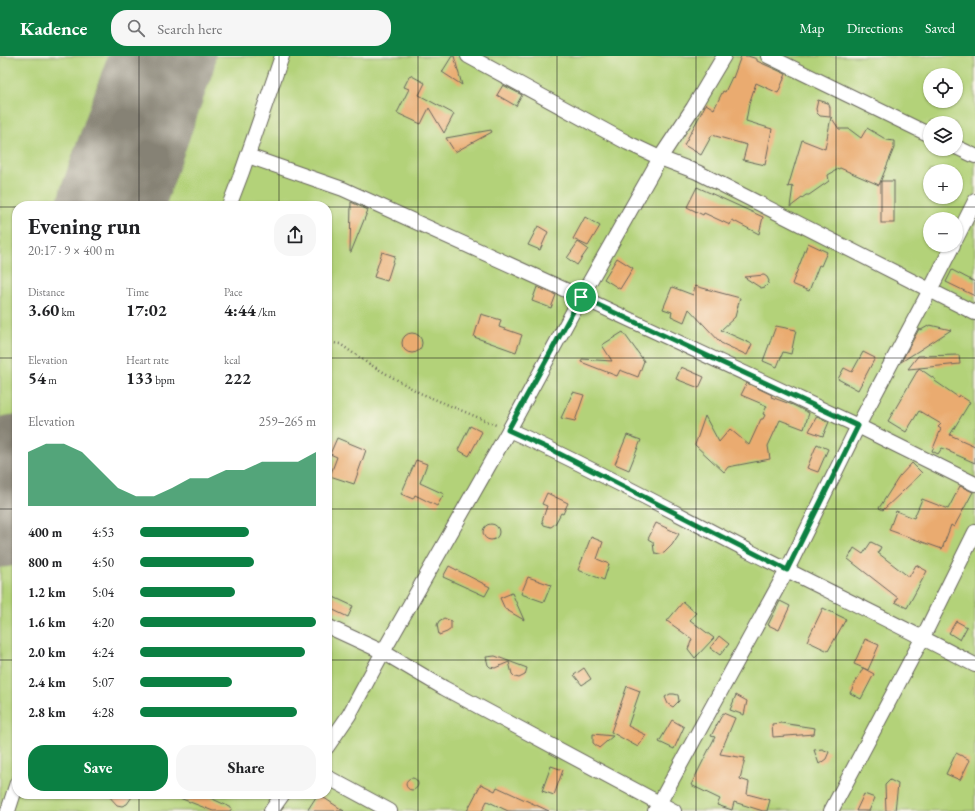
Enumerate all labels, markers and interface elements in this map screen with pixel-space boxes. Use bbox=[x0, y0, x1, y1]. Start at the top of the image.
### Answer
search box bbox=[111, 10, 391, 46]
text: Kadence bbox=[20, 16, 87, 41]
icon: search bbox=[125, 17, 147, 39]
text: Search here bbox=[157, 19, 222, 38]
text: Map bbox=[799, 19, 825, 37]
text: Directions bbox=[847, 19, 903, 37]
text: Saved bbox=[925, 19, 955, 37]
map controls bbox=[923, 68, 963, 252]
button: locate bbox=[923, 68, 963, 108]
button: layers bbox=[923, 116, 963, 156]
button: + bbox=[923, 164, 963, 204]
text: Evening run bbox=[28, 212, 141, 241]
button: − bbox=[923, 212, 963, 252]
button: share bbox=[274, 214, 316, 256]
text: 20:17 · 9 × 400 m bbox=[28, 242, 115, 259]
pin bbox=[564, 280, 598, 314]
text: Distance bbox=[28, 285, 65, 299]
text: Time bbox=[126, 285, 149, 299]
text: Pace bbox=[224, 285, 242, 299]
icon: arrive bbox=[570, 286, 592, 308]
text: 3.60 bbox=[28, 299, 59, 321]
text: 17:02 bbox=[126, 299, 167, 321]
text: 4:44 bbox=[224, 299, 256, 321]
text: km bbox=[59, 305, 75, 319]
text: /km bbox=[256, 305, 276, 319]
text: Elevation bbox=[28, 353, 68, 367]
text: Heart rate bbox=[126, 353, 169, 367]
text: kcal bbox=[224, 353, 241, 367]
text: 54 bbox=[28, 367, 46, 389]
text: 133 bbox=[126, 367, 153, 389]
text: 222 bbox=[224, 367, 251, 389]
text: m bbox=[46, 373, 57, 387]
text: bpm bbox=[153, 373, 175, 387]
text: Elevation bbox=[28, 413, 75, 430]
text: 259–265 m bbox=[259, 413, 316, 430]
text: 400 m bbox=[28, 524, 62, 541]
text: 4:53 bbox=[92, 524, 114, 541]
text: 800 m bbox=[28, 554, 62, 571]
text: 4:50 bbox=[92, 554, 114, 571]
text: 1.2 km bbox=[28, 584, 66, 601]
text: 5:04 bbox=[92, 584, 114, 601]
text: 1.6 km bbox=[28, 614, 66, 631]
text: 4:20 bbox=[92, 614, 114, 631]
text: 2.0 km bbox=[28, 644, 66, 661]
text: 4:24 bbox=[92, 644, 114, 661]
text: 2.4 km bbox=[28, 674, 66, 691]
text: 5:07 bbox=[92, 674, 114, 691]
text: 2.8 km bbox=[28, 704, 66, 721]
text: 4:28 bbox=[92, 704, 114, 721]
button: Save bbox=[28, 745, 168, 791]
button: Share bbox=[176, 745, 316, 791]

